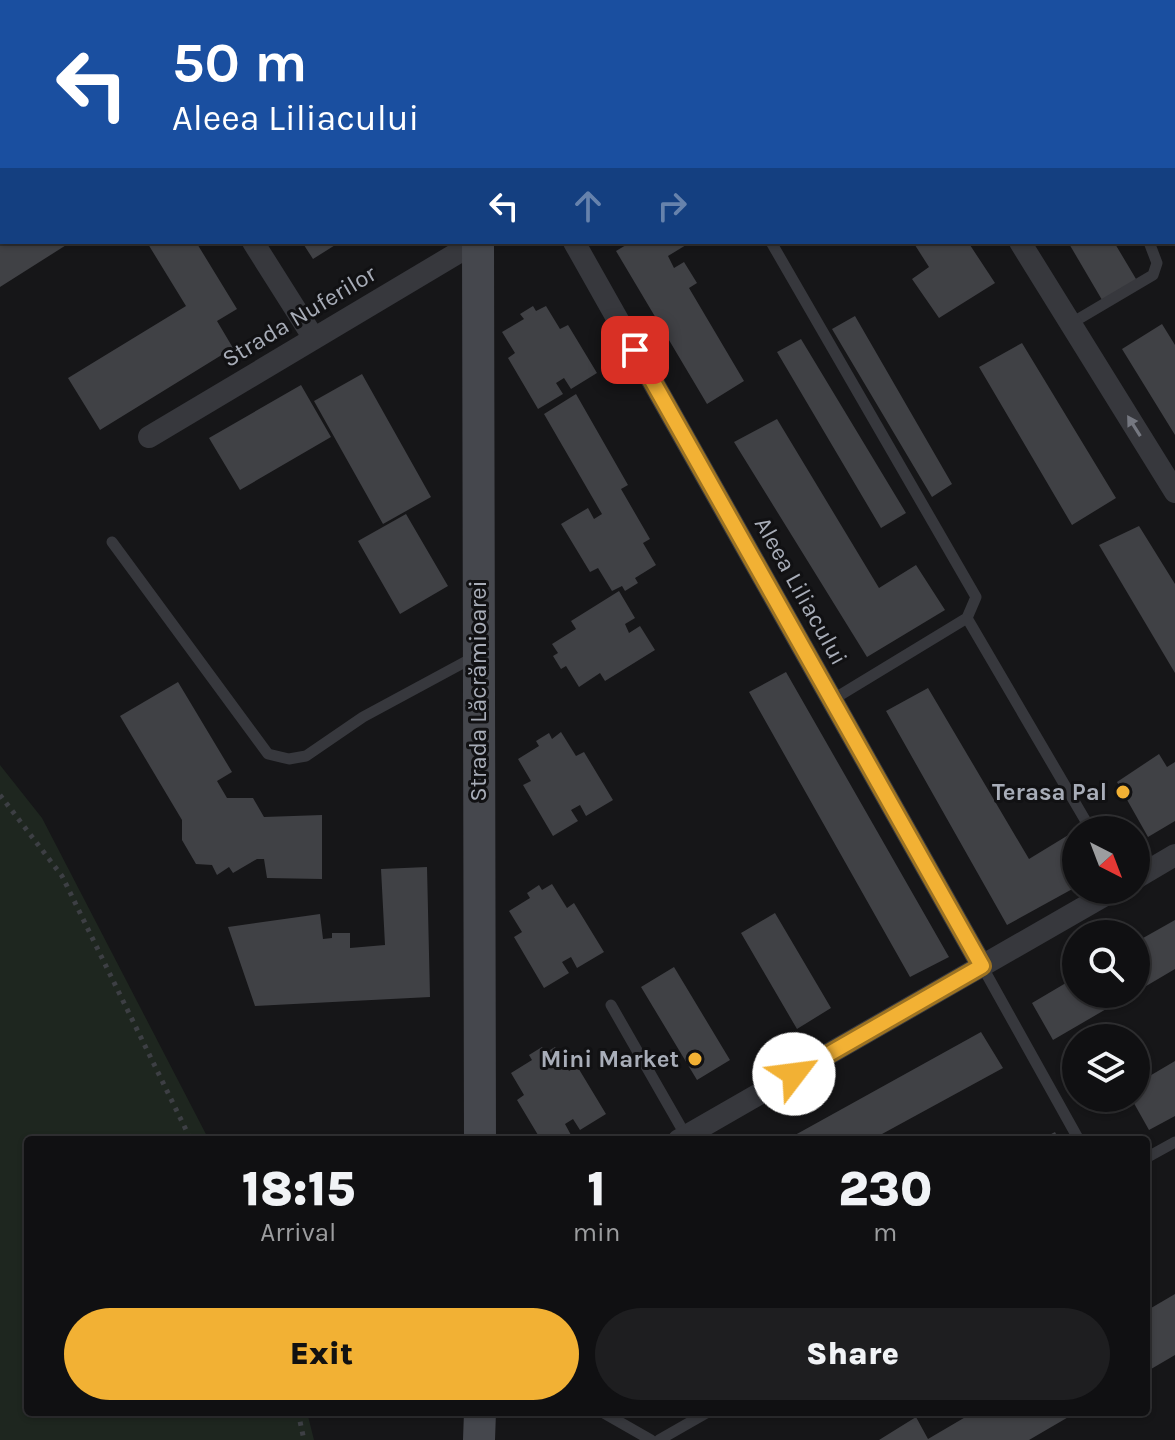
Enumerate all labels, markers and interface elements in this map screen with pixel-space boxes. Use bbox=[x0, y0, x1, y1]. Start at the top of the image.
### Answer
text: 50 m bbox=[172, 30, 307, 95]
icon: left bbox=[40, 32, 144, 136]
text: Aleea Liliacului bbox=[172, 97, 419, 139]
icon: left bbox=[482, 184, 526, 228]
icon: ahead bbox=[566, 184, 610, 228]
icon: right bbox=[650, 184, 694, 228]
street label: Strada Nuferilor bbox=[217, 259, 381, 373]
pin bbox=[601, 316, 669, 384]
icon: arrive bbox=[613, 328, 657, 372]
one-way arrow bbox=[1127, 415, 1141, 437]
street label: Aleea Liliacului bbox=[749, 512, 853, 670]
street label: Strada Lăcrămioarei bbox=[464, 580, 492, 802]
place label: Terasa Pal bbox=[992, 778, 1107, 806]
marker: Terasa Pal bbox=[1114, 783, 1132, 801]
north arrow bbox=[1062, 816, 1150, 904]
map controls bbox=[1062, 816, 1150, 1112]
button: search bbox=[1062, 920, 1150, 1008]
button: layers bbox=[1062, 1024, 1150, 1112]
position arrow bbox=[752, 1032, 836, 1116]
place label: Mini Market bbox=[540, 1045, 679, 1073]
marker: Mini Market bbox=[686, 1050, 704, 1068]
text: 18:15 bbox=[242, 1161, 355, 1217]
text: 1 bbox=[587, 1161, 606, 1217]
text: 230 bbox=[838, 1161, 932, 1217]
text: Arrival bbox=[260, 1217, 336, 1248]
text: min bbox=[573, 1217, 620, 1248]
text: m bbox=[873, 1217, 897, 1248]
button: Exit bbox=[64, 1308, 579, 1400]
button: Share bbox=[595, 1308, 1110, 1400]

